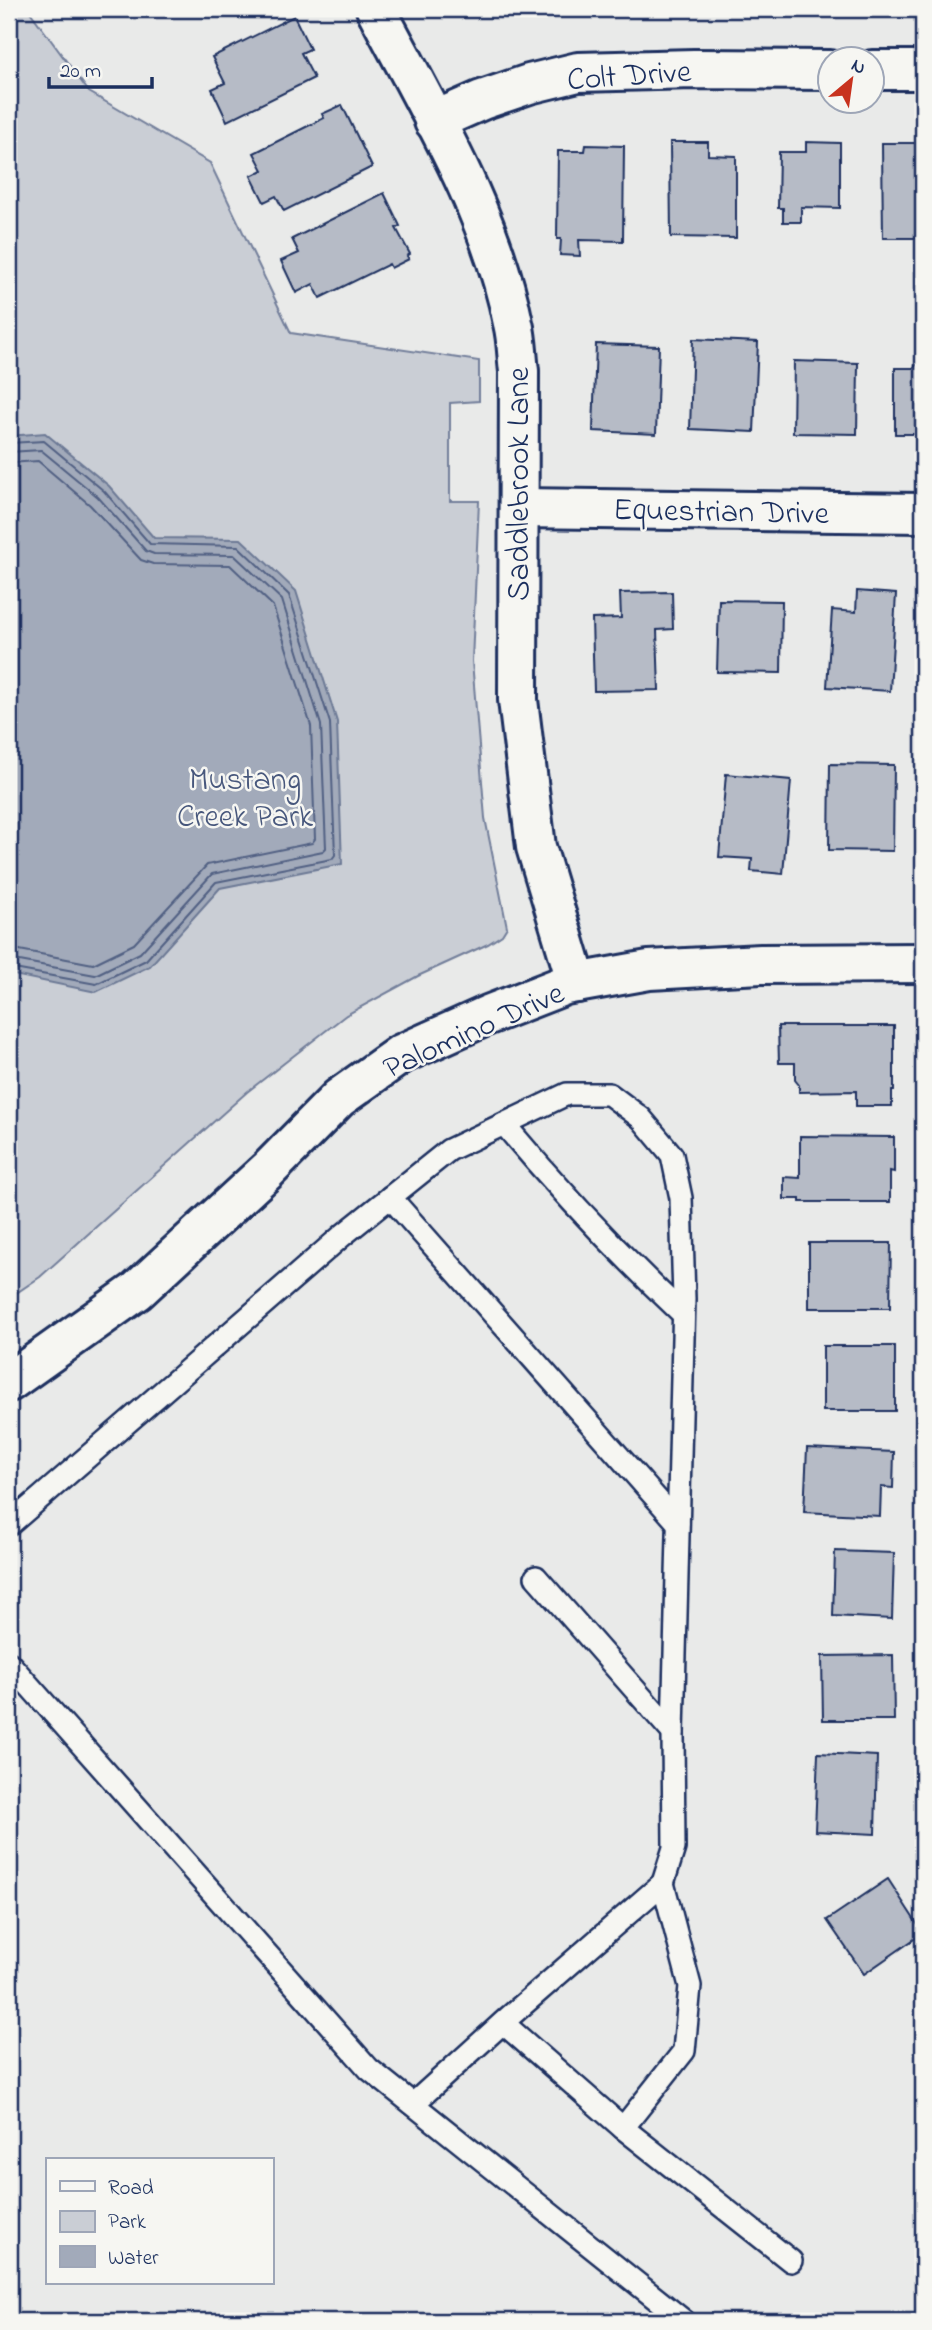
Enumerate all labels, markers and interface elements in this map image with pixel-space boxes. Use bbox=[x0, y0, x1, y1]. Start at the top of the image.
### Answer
scale bar bbox=[49, 46, 152, 90]
north arrow bbox=[816, 46, 886, 116]
street label: Colt Drive bbox=[566, 50, 693, 105]
text: N bbox=[846, 52, 870, 82]
text: 20 m bbox=[60, 57, 101, 87]
street label: Saddlebrook Lane bbox=[497, 366, 544, 601]
street label: Equestrian Drive bbox=[613, 488, 830, 539]
park label: Mustang Creek Park bbox=[177, 758, 314, 842]
street label: Palomino Drive bbox=[376, 971, 573, 1093]
legend bbox=[46, 2158, 273, 2284]
text: Road bbox=[108, 2174, 154, 2204]
text: Park bbox=[108, 2208, 147, 2238]
text: Water bbox=[108, 2244, 159, 2274]

